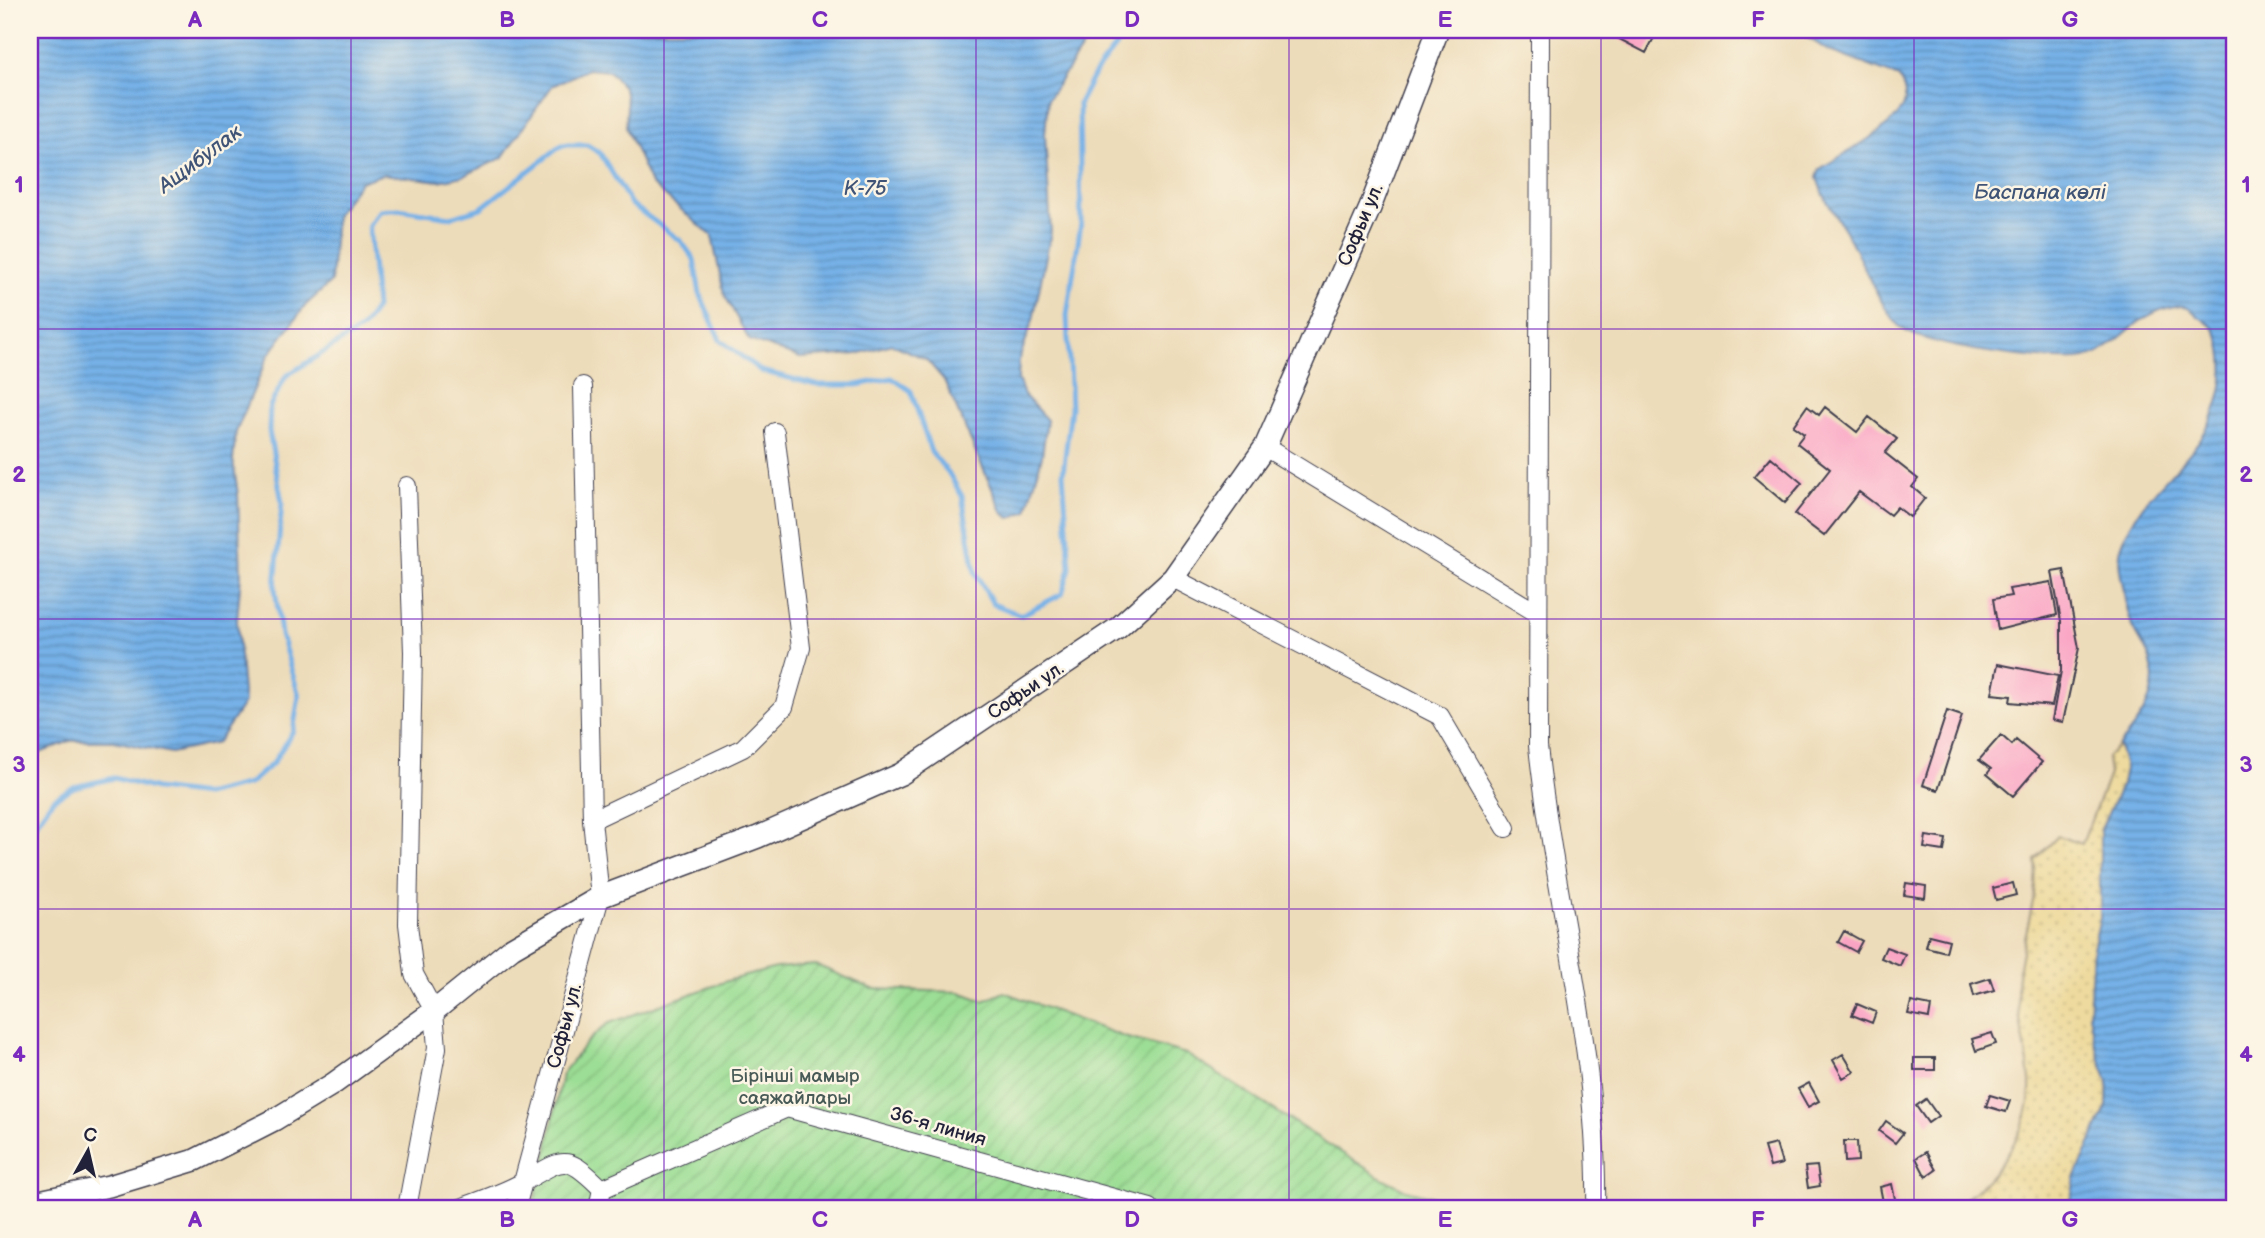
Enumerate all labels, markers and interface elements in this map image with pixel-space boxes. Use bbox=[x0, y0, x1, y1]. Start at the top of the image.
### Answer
text: A bbox=[187, 6, 203, 34]
text: B bbox=[499, 6, 515, 34]
text: C bbox=[812, 6, 828, 34]
text: D bbox=[1124, 6, 1140, 34]
text: E bbox=[1438, 6, 1453, 34]
text: F bbox=[1751, 6, 1765, 34]
text: G bbox=[2062, 6, 2079, 34]
water label: Ащибулак bbox=[152, 119, 247, 200]
text: 1 bbox=[14, 171, 24, 199]
text: 1 bbox=[2241, 171, 2251, 199]
water label: К-75 bbox=[844, 176, 888, 201]
street label: Софьи ул. bbox=[1333, 180, 1389, 270]
water label: Баспана көлі bbox=[1974, 180, 2107, 205]
text: 2 bbox=[12, 461, 26, 489]
text: 2 bbox=[2239, 461, 2253, 489]
street label: Софьи ул. bbox=[983, 657, 1069, 725]
text: 3 bbox=[12, 751, 26, 779]
text: 3 bbox=[2239, 751, 2253, 779]
street label: Софьи ул. bbox=[543, 981, 587, 1071]
text: 4 bbox=[12, 1041, 26, 1069]
text: 4 bbox=[2239, 1041, 2253, 1069]
park label: Бірінші мамыр саяжайлары bbox=[730, 1065, 860, 1110]
street label: 36-я линия bbox=[887, 1102, 989, 1152]
north arrow bbox=[52, 1116, 122, 1186]
text: С bbox=[82, 1123, 98, 1148]
text: A bbox=[187, 1206, 203, 1234]
text: B bbox=[499, 1206, 515, 1234]
text: C bbox=[812, 1206, 828, 1234]
text: D bbox=[1124, 1206, 1140, 1234]
text: E bbox=[1438, 1206, 1453, 1234]
text: F bbox=[1751, 1206, 1765, 1234]
text: G bbox=[2062, 1206, 2079, 1234]

